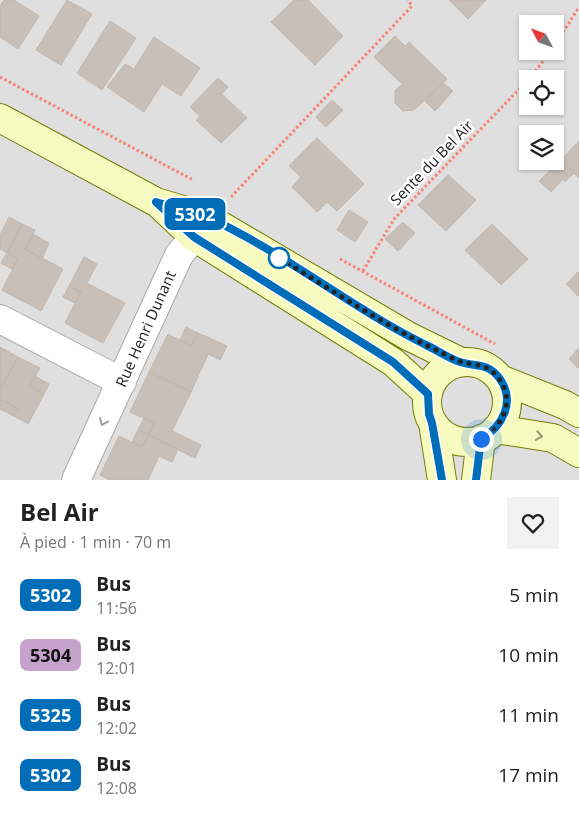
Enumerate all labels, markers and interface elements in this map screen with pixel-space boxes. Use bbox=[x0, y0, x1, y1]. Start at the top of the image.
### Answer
north arrow bbox=[519, 15, 564, 60]
map controls bbox=[519, 15, 564, 170]
button: locate bbox=[519, 70, 564, 115]
street label: Sente du Bel Air bbox=[386, 115, 477, 209]
button: layers bbox=[519, 125, 564, 170]
line badge: 5302 bbox=[160, 198, 230, 230]
text: 5302 bbox=[174, 202, 216, 226]
unlabelled marker bbox=[268, 247, 290, 269]
street label: Rue Henri Dunant bbox=[110, 267, 180, 390]
one-way arrow bbox=[99, 417, 109, 426]
your location bbox=[469, 427, 494, 452]
one-way arrow bbox=[535, 431, 544, 441]
text: Bel Air bbox=[20, 495, 99, 528]
button: heart bbox=[507, 497, 559, 549]
text: À pied · 1 min · 70 m bbox=[20, 531, 171, 553]
text: Bus bbox=[96, 571, 131, 597]
text: 5 min bbox=[509, 582, 559, 608]
text: 5302 bbox=[30, 583, 71, 607]
text: 11:56 bbox=[96, 597, 137, 619]
text: Bus bbox=[96, 631, 131, 657]
text: 10 min bbox=[498, 642, 559, 668]
text: 5304 bbox=[30, 643, 71, 667]
text: 12:01 bbox=[96, 657, 137, 679]
text: Bus bbox=[96, 691, 131, 717]
text: 11 min bbox=[498, 702, 559, 728]
text: 5325 bbox=[30, 703, 71, 727]
text: 12:02 bbox=[96, 717, 137, 739]
text: Bus bbox=[96, 751, 131, 777]
text: 17 min bbox=[498, 762, 559, 788]
text: 5302 bbox=[30, 763, 71, 787]
text: 12:08 bbox=[96, 777, 137, 799]

